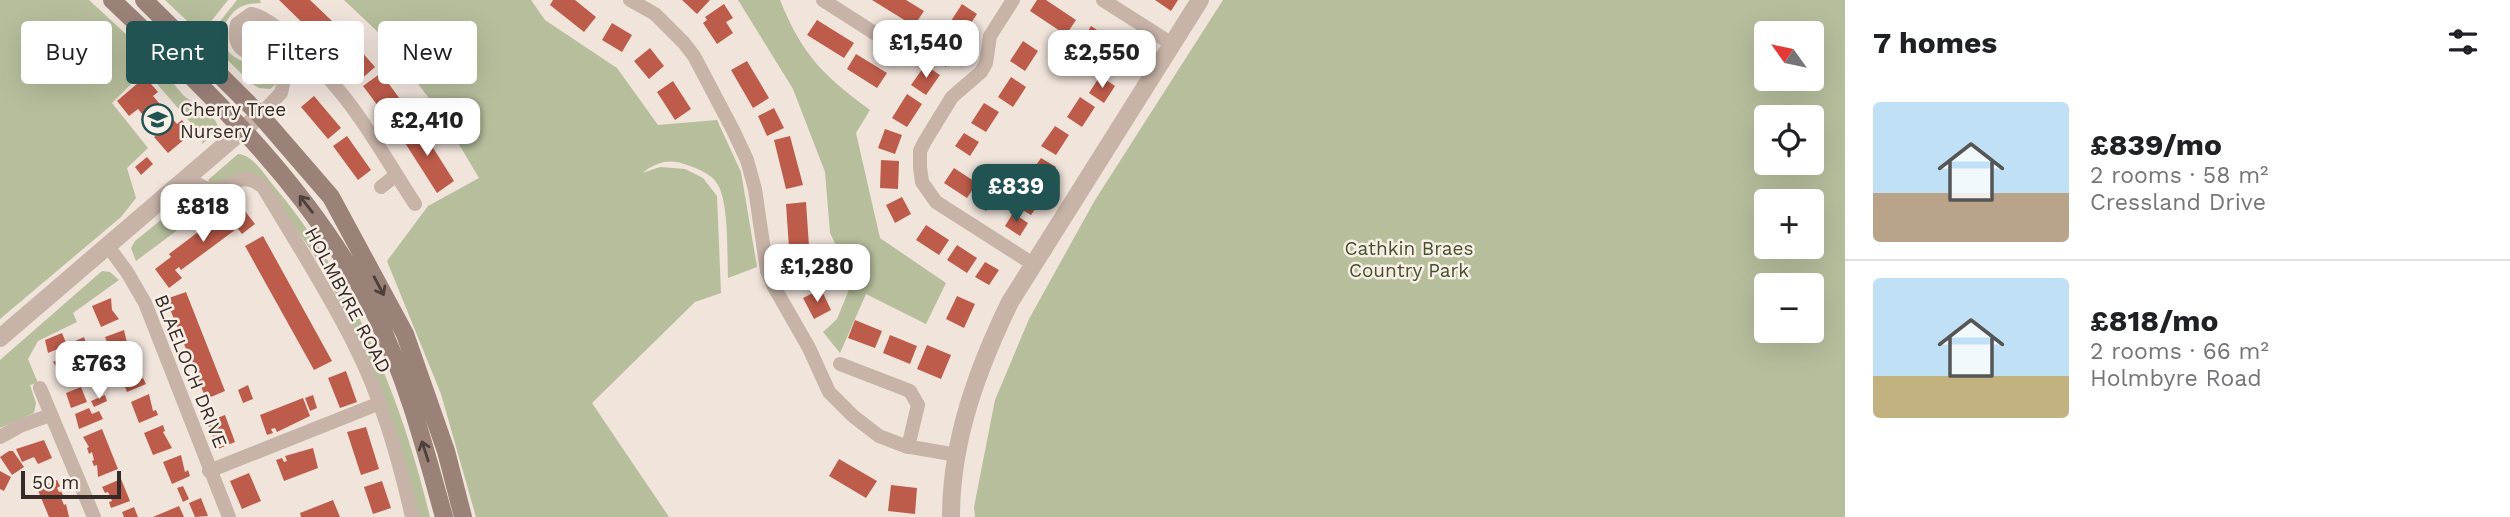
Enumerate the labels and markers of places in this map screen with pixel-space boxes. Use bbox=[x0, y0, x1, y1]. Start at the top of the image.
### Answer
pin: £1,540 bbox=[869, 20, 983, 80]
pin: £2,550 bbox=[1045, 31, 1159, 90]
place label: Cherry Tree Nursery bbox=[180, 98, 286, 143]
pin: £2,410 bbox=[370, 99, 484, 158]
school or university icon: Cherry Tree Nursery bbox=[140, 103, 174, 137]
pin: £839 bbox=[975, 164, 1057, 224]
pin: £818 bbox=[162, 184, 244, 244]
pin: £1,280 bbox=[760, 244, 874, 304]
pin: £763 bbox=[58, 342, 140, 401]

